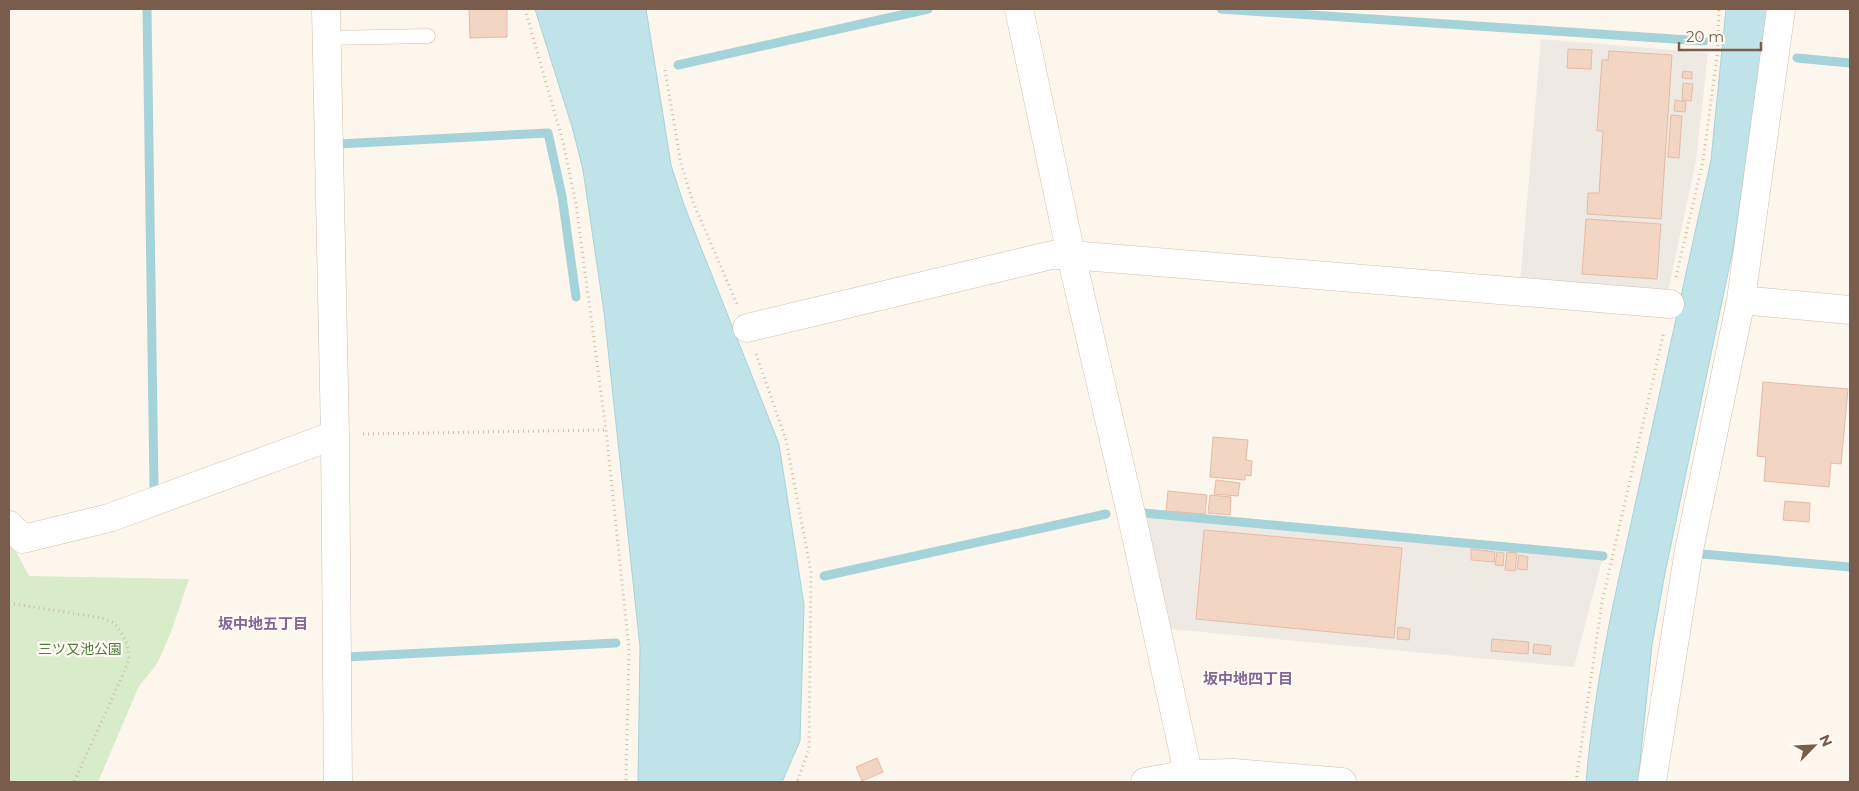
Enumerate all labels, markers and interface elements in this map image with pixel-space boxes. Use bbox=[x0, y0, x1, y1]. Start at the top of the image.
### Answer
scale bar bbox=[1679, 20, 1762, 52]
text: 20 m bbox=[1686, 27, 1724, 46]
district label: 坂中地五丁目 bbox=[218, 614, 308, 633]
park label: 三ツ又池公園 bbox=[38, 640, 122, 658]
district label: 坂中地四丁目 bbox=[1203, 669, 1293, 688]
north arrow bbox=[1789, 721, 1839, 771]
text: N bbox=[1815, 732, 1836, 750]

